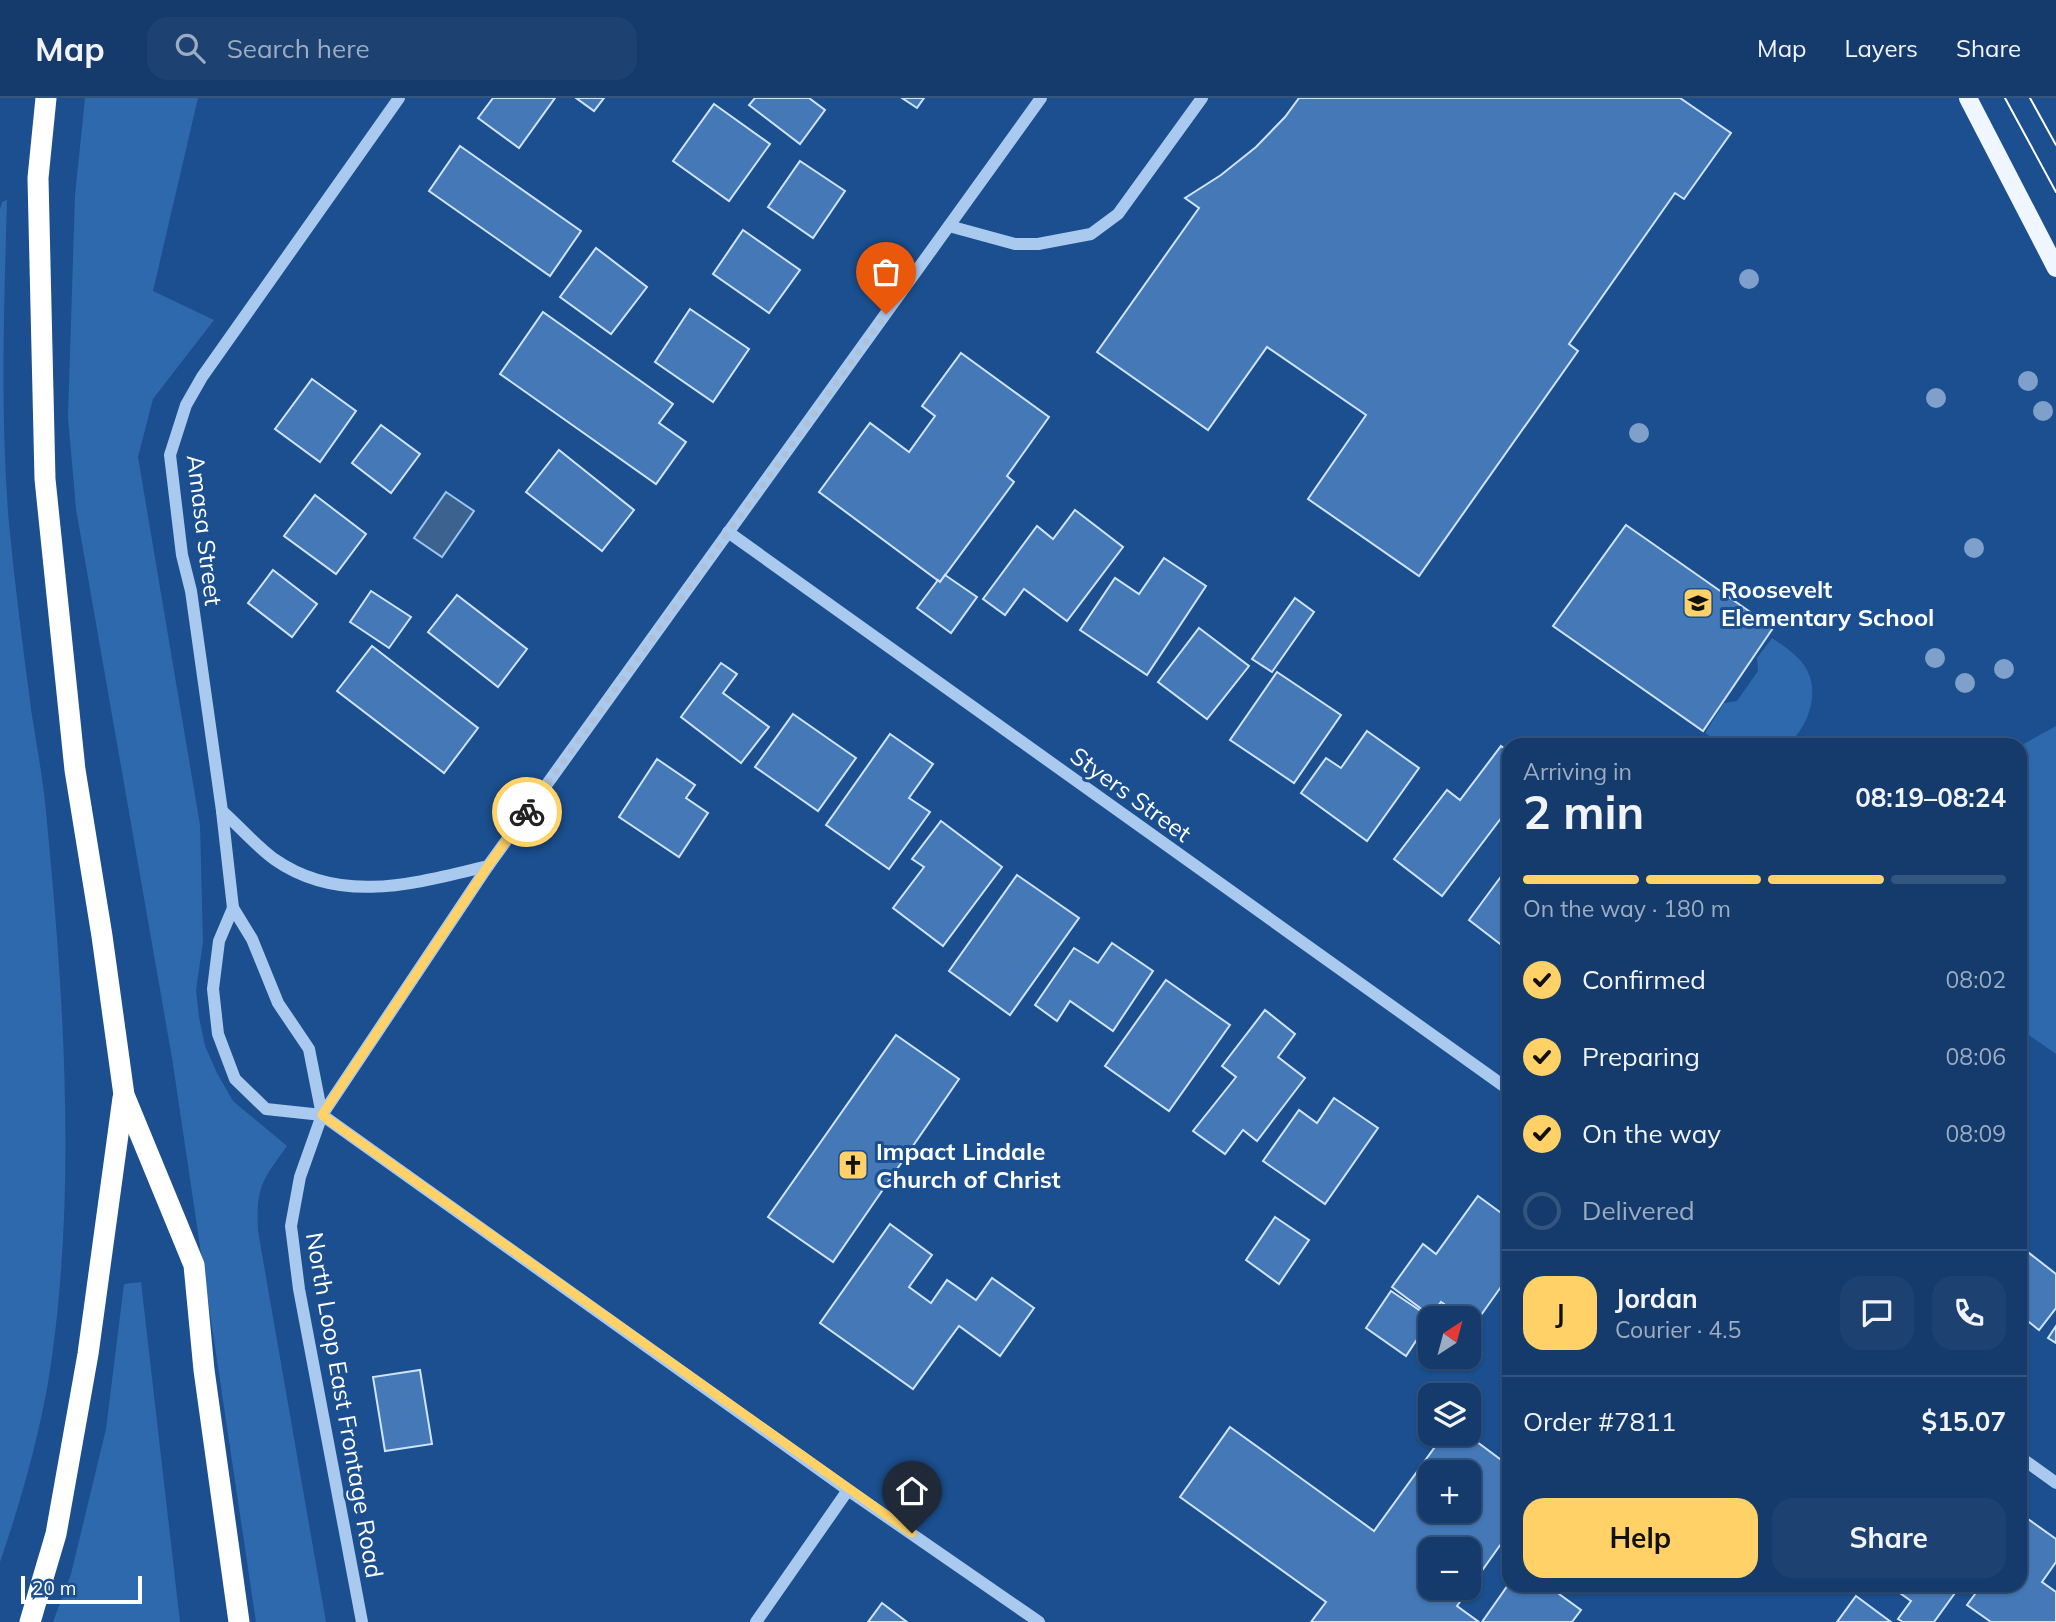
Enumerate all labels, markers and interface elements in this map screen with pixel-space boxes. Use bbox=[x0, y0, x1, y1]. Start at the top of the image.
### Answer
search box bbox=[147, 17, 637, 80]
text: Map bbox=[35, 28, 105, 69]
icon: search bbox=[171, 29, 209, 67]
text: Search here bbox=[227, 32, 370, 65]
text: Map bbox=[1757, 33, 1806, 63]
text: Layers bbox=[1844, 33, 1918, 63]
text: Share bbox=[1956, 33, 2021, 63]
pin bbox=[856, 242, 916, 314]
icon: bag bbox=[867, 253, 905, 291]
street label: Amasa Street bbox=[181, 453, 229, 607]
place label: Roosevelt Elementary School bbox=[1721, 574, 1934, 632]
school or university icon: Roosevelt Elementary School bbox=[1681, 586, 1715, 620]
street label: Styers Street bbox=[1065, 740, 1197, 848]
text: Arriving in bbox=[1523, 757, 1632, 786]
courier bbox=[492, 777, 562, 847]
text: 08:19–08:24 bbox=[1855, 781, 2006, 814]
text: 2 min bbox=[1523, 783, 1644, 841]
icon: bike bbox=[508, 793, 546, 831]
text: On the way · 180 m bbox=[1523, 894, 1731, 923]
icon: check bbox=[1523, 961, 1561, 999]
text: Confirmed bbox=[1582, 963, 1706, 996]
text: 08:02 bbox=[1946, 965, 2006, 994]
icon: check bbox=[1523, 1038, 1561, 1076]
text: Preparing bbox=[1582, 1040, 1700, 1073]
text: 08:06 bbox=[1946, 1042, 2006, 1071]
icon: check bbox=[1523, 1115, 1561, 1153]
text: On the way bbox=[1582, 1117, 1721, 1150]
text: 08:09 bbox=[1946, 1119, 2006, 1148]
place label: Impact Lindale Church of Christ bbox=[876, 1136, 1061, 1194]
church icon: Impact Lindale Church of Christ bbox=[836, 1148, 870, 1182]
text: Delivered bbox=[1582, 1194, 1695, 1227]
street label: North Loop East Frontage Road bbox=[300, 1230, 390, 1580]
button: chat bbox=[1840, 1276, 1914, 1350]
button: phone bbox=[1932, 1276, 2006, 1350]
text: Jordan bbox=[1615, 1282, 1698, 1315]
text: J bbox=[1555, 1297, 1565, 1330]
north arrow bbox=[1418, 1306, 1480, 1368]
map controls bbox=[1418, 1306, 1481, 1600]
text: Courier · 4.5 bbox=[1615, 1315, 1741, 1344]
button: layers bbox=[1418, 1383, 1481, 1446]
text: Order #7811 bbox=[1523, 1405, 1676, 1438]
text: $15.07 bbox=[1922, 1405, 2006, 1438]
button: + bbox=[1418, 1460, 1481, 1523]
pin bbox=[882, 1461, 942, 1533]
icon: home bbox=[893, 1472, 931, 1510]
button: Help bbox=[1523, 1498, 1758, 1578]
button: Share bbox=[1772, 1498, 2006, 1578]
button: − bbox=[1418, 1537, 1481, 1600]
scale bar bbox=[21, 1573, 142, 1605]
text: 20 m bbox=[32, 1576, 76, 1600]

